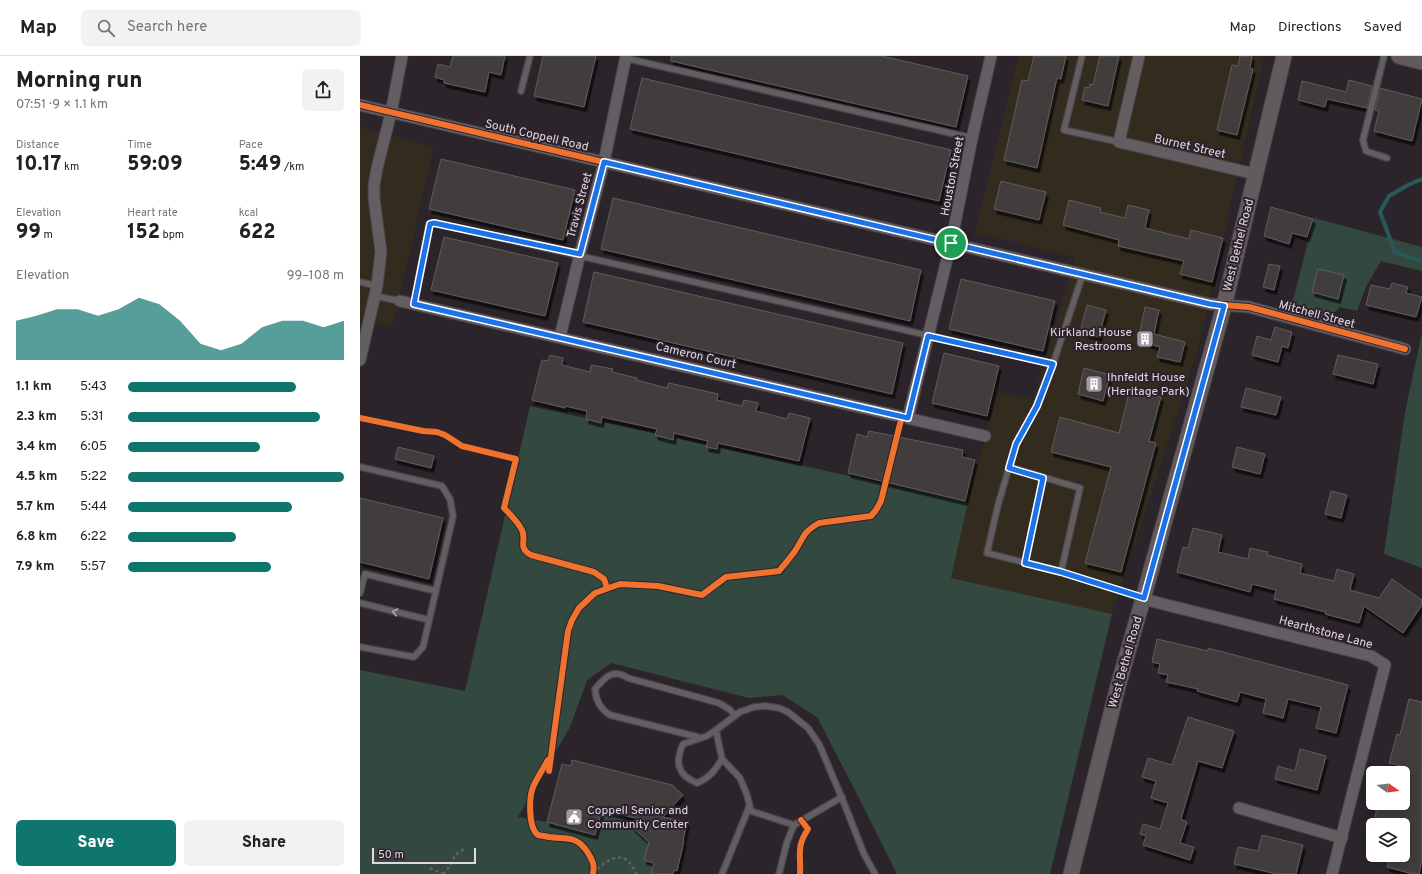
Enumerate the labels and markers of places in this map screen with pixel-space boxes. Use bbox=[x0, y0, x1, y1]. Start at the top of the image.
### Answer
pin bbox=[934, 226, 968, 260]
place label: Kirkland House Restrooms bbox=[1050, 325, 1132, 355]
building icon: Kirkland House Restrooms bbox=[1135, 329, 1155, 349]
place label: Ihnfeldt House (Heritage Park) bbox=[1107, 370, 1190, 400]
building icon: Ihnfeldt House (Heritage Park) bbox=[1084, 374, 1104, 394]
place label: Coppell Senior and Community Center bbox=[587, 803, 689, 833]
public building icon: Coppell Senior and Community Center bbox=[564, 807, 584, 827]

